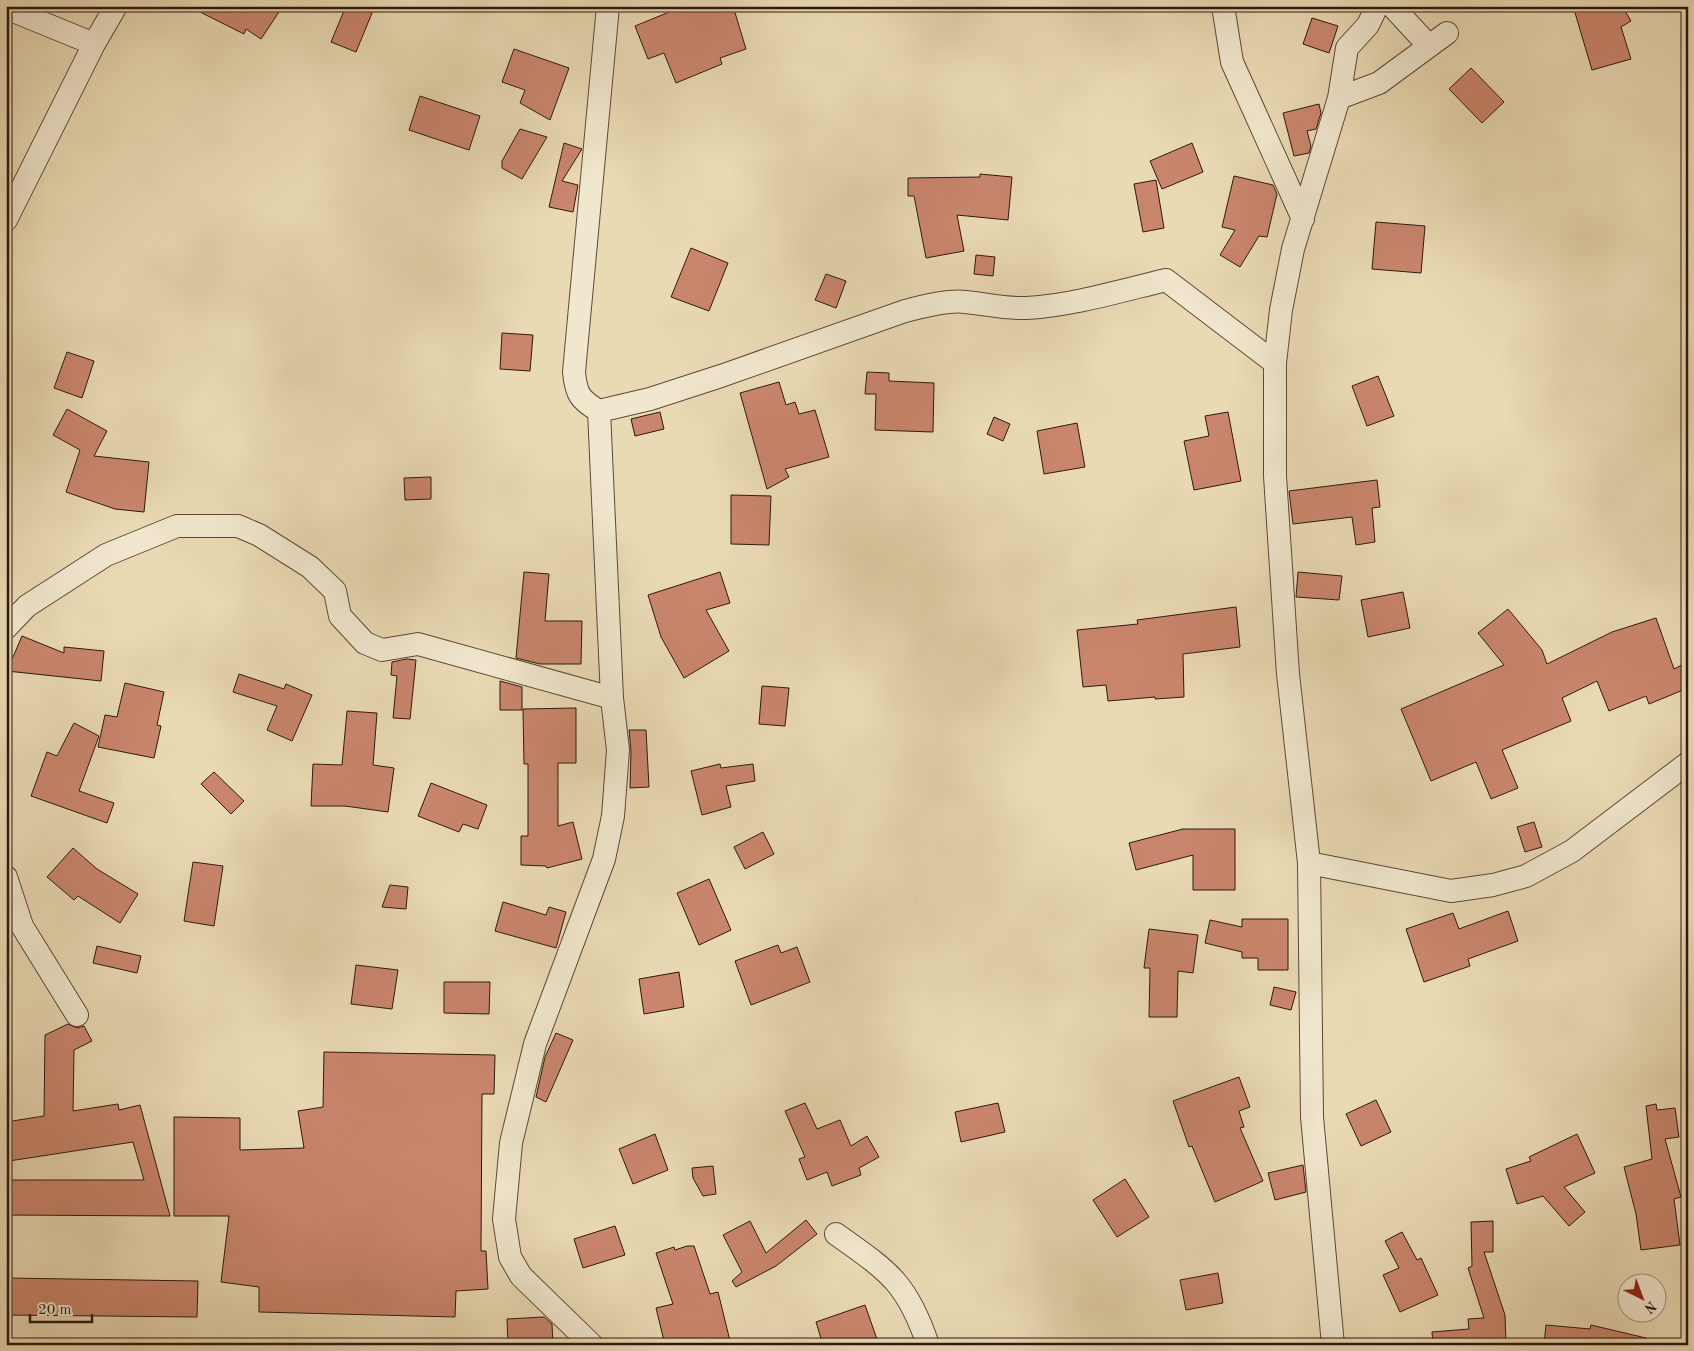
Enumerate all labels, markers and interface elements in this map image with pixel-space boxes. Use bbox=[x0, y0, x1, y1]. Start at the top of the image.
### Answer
north arrow bbox=[1616, 1274, 1666, 1324]
scale bar bbox=[30, 1291, 92, 1323]
text: N bbox=[1641, 1298, 1659, 1316]
text: 20 m bbox=[38, 1303, 72, 1318]

